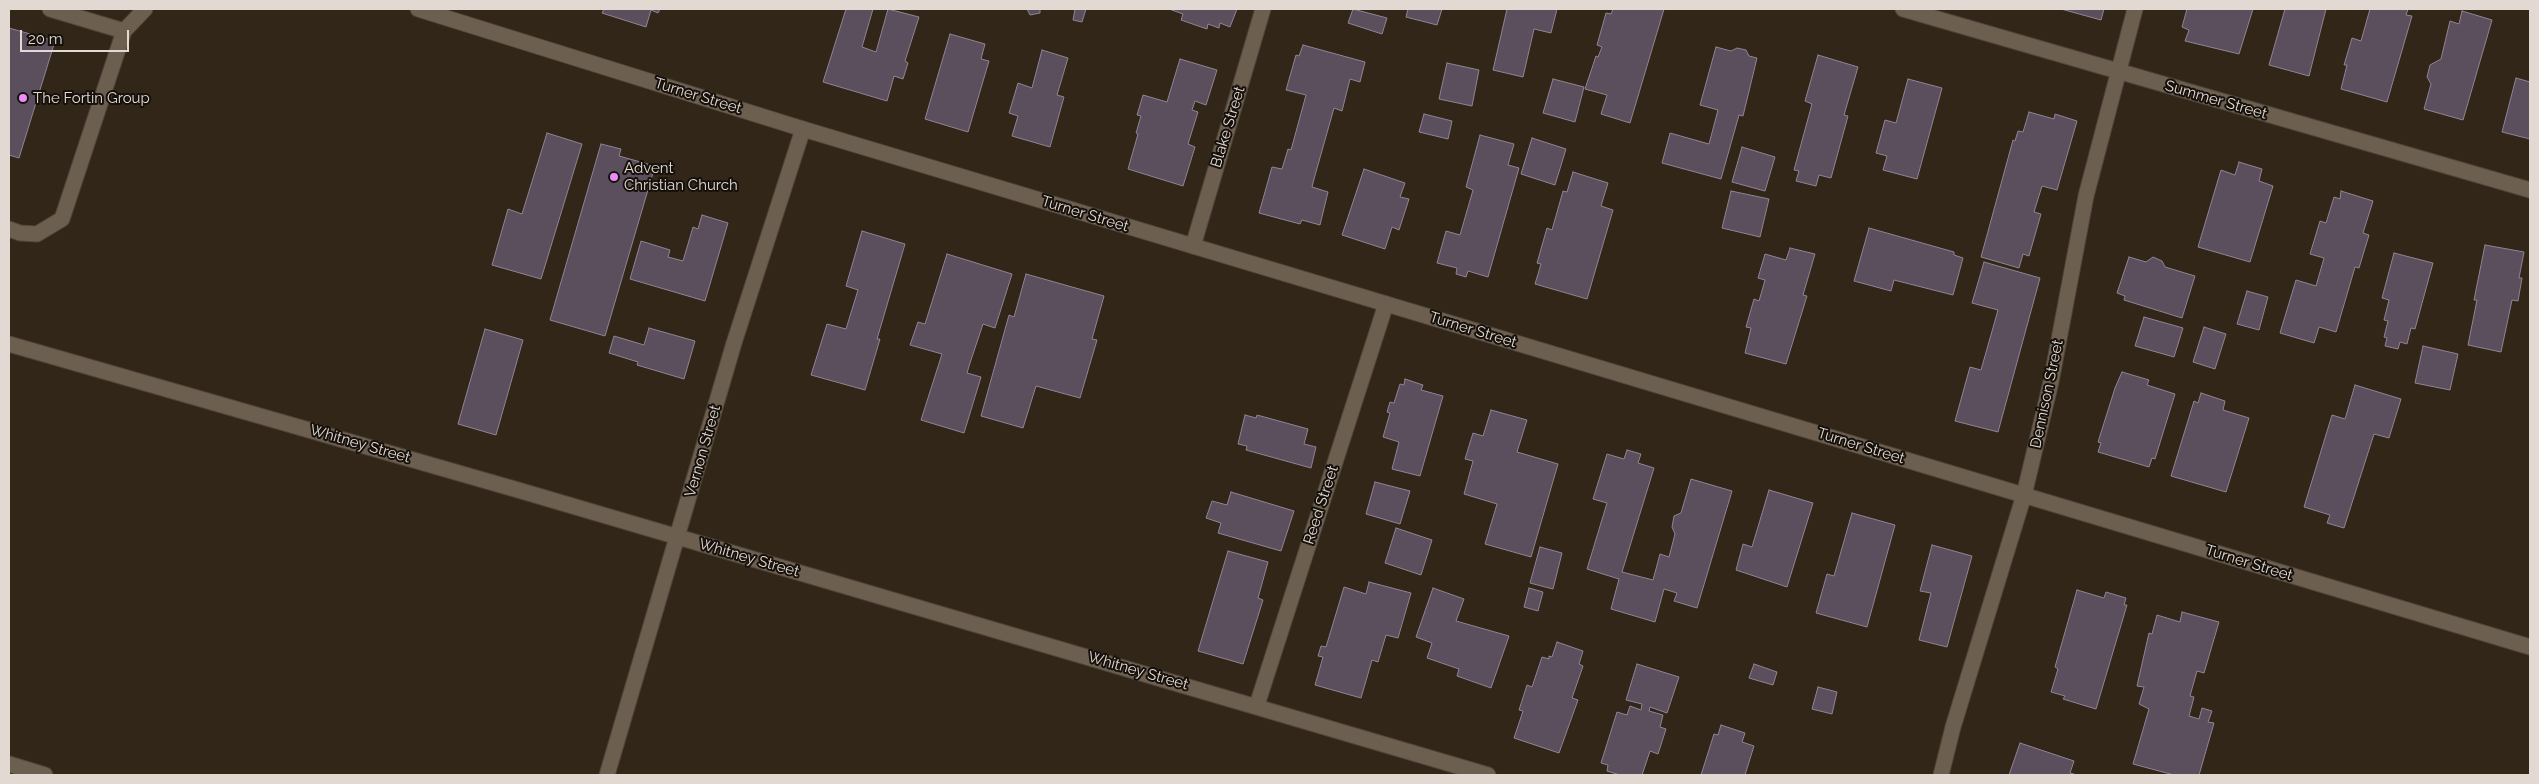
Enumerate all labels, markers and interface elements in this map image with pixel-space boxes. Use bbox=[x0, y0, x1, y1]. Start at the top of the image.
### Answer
scale bar bbox=[22, 20, 131, 52]
text: 20 m bbox=[28, 30, 63, 48]
street label: Turner Street bbox=[652, 74, 744, 118]
street label: Summer Street bbox=[2163, 77, 2269, 123]
street label: Blake Street bbox=[1207, 84, 1249, 170]
place label: The Fortin Group bbox=[33, 89, 150, 107]
marker: The Fortin Group bbox=[17, 92, 29, 104]
place label: Advent Christian Church bbox=[624, 159, 738, 194]
marker: Advent Christian Church bbox=[608, 171, 620, 183]
street label: Turner Street bbox=[1039, 192, 1131, 236]
street label: Turner Street bbox=[1427, 308, 1519, 352]
street label: Dennison Street bbox=[2027, 338, 2067, 450]
street label: Vernon Street bbox=[681, 403, 725, 499]
street label: Whitney Street bbox=[308, 421, 412, 467]
street label: Turner Street bbox=[1815, 424, 1907, 468]
street label: Reed Street bbox=[1300, 463, 1342, 547]
street label: Whitney Street bbox=[697, 535, 801, 581]
street label: Turner Street bbox=[2203, 541, 2295, 585]
street label: Whitney Street bbox=[1086, 648, 1190, 694]

